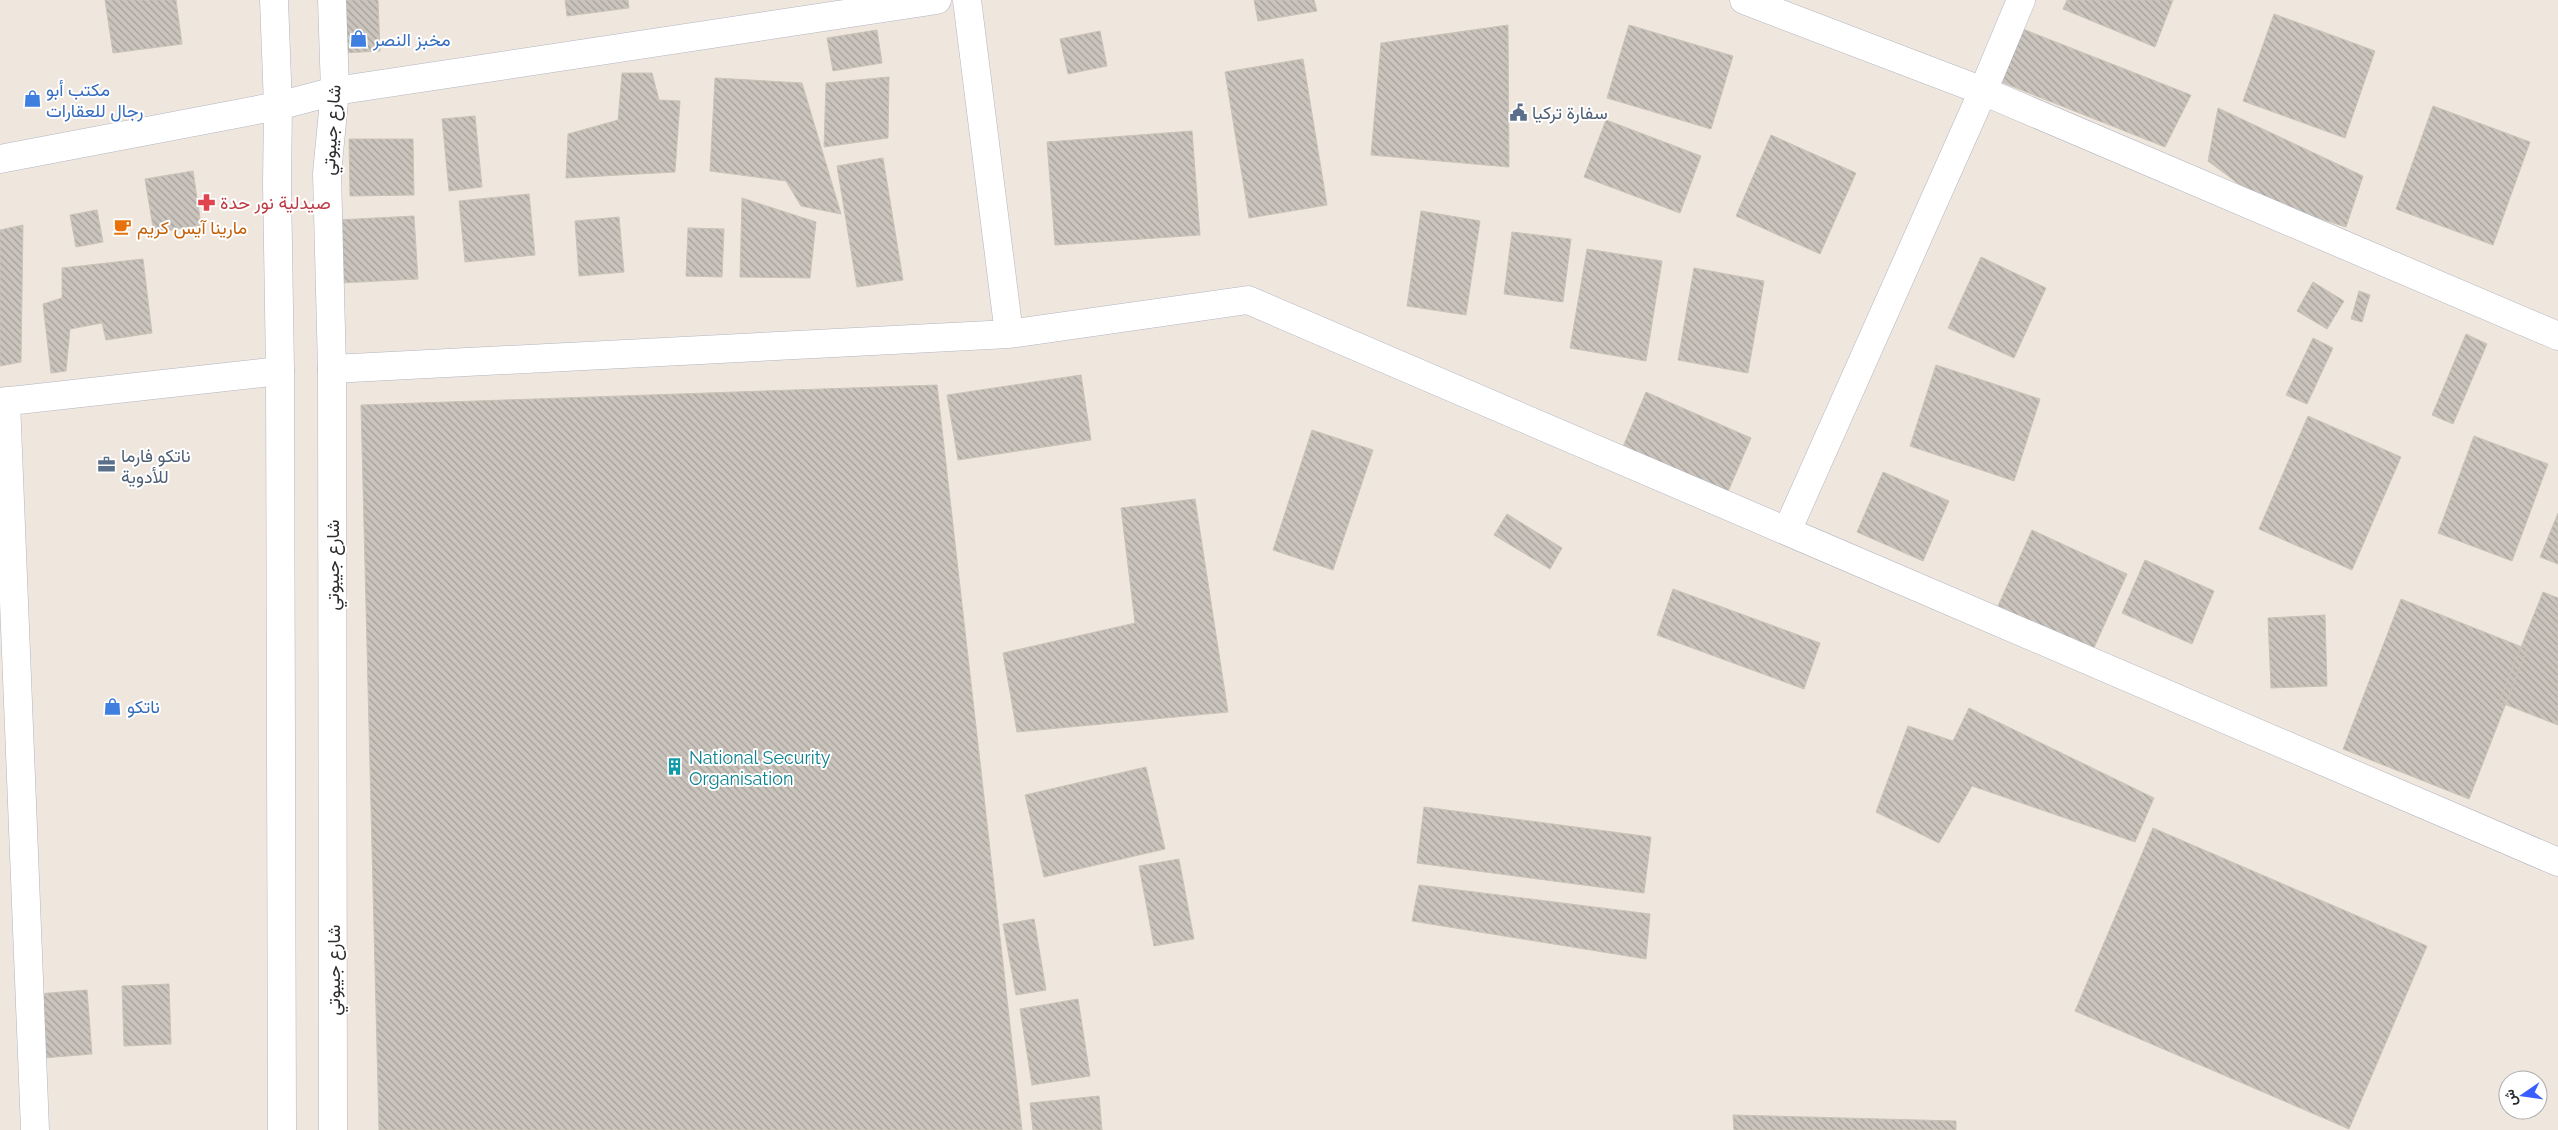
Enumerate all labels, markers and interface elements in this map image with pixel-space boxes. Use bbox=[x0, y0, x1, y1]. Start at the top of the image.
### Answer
shop icon: مخبز النصر bbox=[349, 29, 369, 49]
place label: مخبز النصر bbox=[372, 29, 451, 51]
place label: مكتب أبو رجال للعقارات bbox=[46, 79, 143, 122]
street label: شارع جيبوتي bbox=[317, 84, 350, 176]
shop icon: مكتب أبو رجال للعقارات bbox=[22, 89, 42, 109]
public building icon: سفارة تركيا bbox=[1508, 102, 1528, 122]
place label: سفارة تركيا bbox=[1532, 102, 1608, 124]
pharmacy icon: صيدلية نور حدة bbox=[196, 192, 216, 212]
place label: صيدلية نور حدة bbox=[220, 192, 331, 214]
cafe icon: مارينا آيس كريم bbox=[113, 217, 133, 237]
place label: مارينا آيس كريم bbox=[137, 217, 247, 240]
place label: ناتكو فارما للأدوية bbox=[121, 445, 191, 488]
office icon: ناتكو فارما للأدوية bbox=[97, 455, 117, 475]
street label: شارع جيبوتي bbox=[322, 520, 348, 610]
shop icon: ناتكو bbox=[103, 696, 123, 716]
place label: ناتكو bbox=[127, 696, 160, 718]
place label: National Security Organisation bbox=[689, 747, 831, 789]
building icon: National Security Organisation bbox=[665, 757, 685, 777]
street label: شارع جيبوتي bbox=[323, 925, 349, 1015]
north arrow bbox=[2498, 1070, 2548, 1120]
text: ش bbox=[2501, 1088, 2521, 1108]

